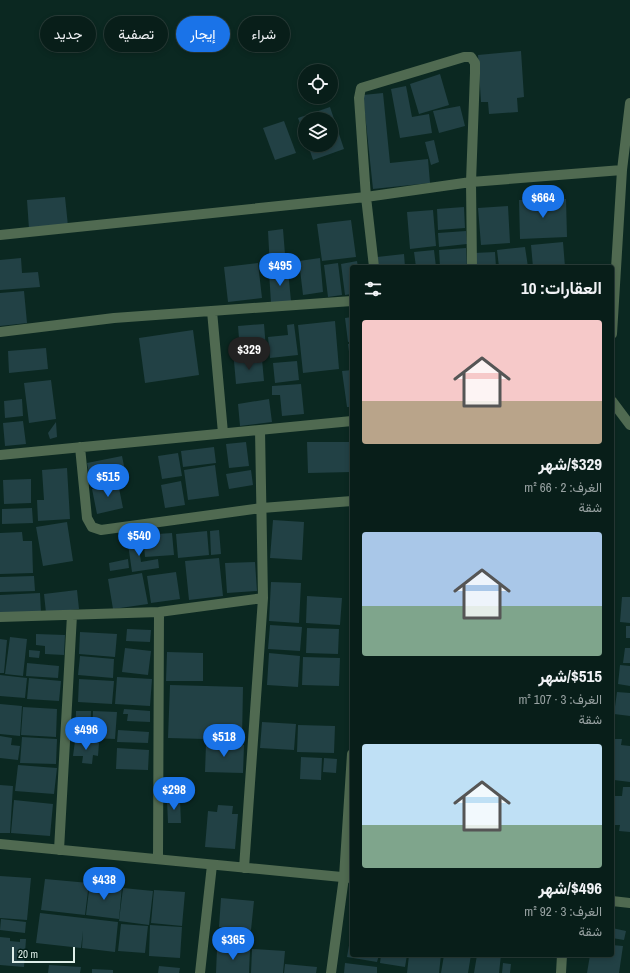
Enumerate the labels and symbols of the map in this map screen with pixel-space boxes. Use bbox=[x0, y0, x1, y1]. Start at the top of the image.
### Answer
pin: $664 bbox=[519, 185, 567, 219]
pin: $495 bbox=[256, 253, 304, 287]
pin: $329 bbox=[225, 337, 273, 371]
pin: $515 bbox=[84, 464, 132, 498]
pin: $540 bbox=[115, 523, 163, 557]
pin: $496 bbox=[62, 717, 110, 751]
pin: $518 bbox=[200, 724, 248, 758]
pin: $298 bbox=[150, 777, 198, 811]
pin: $438 bbox=[80, 867, 128, 901]
pin: $365 bbox=[209, 927, 257, 961]
scale bar bbox=[12, 945, 75, 964]

